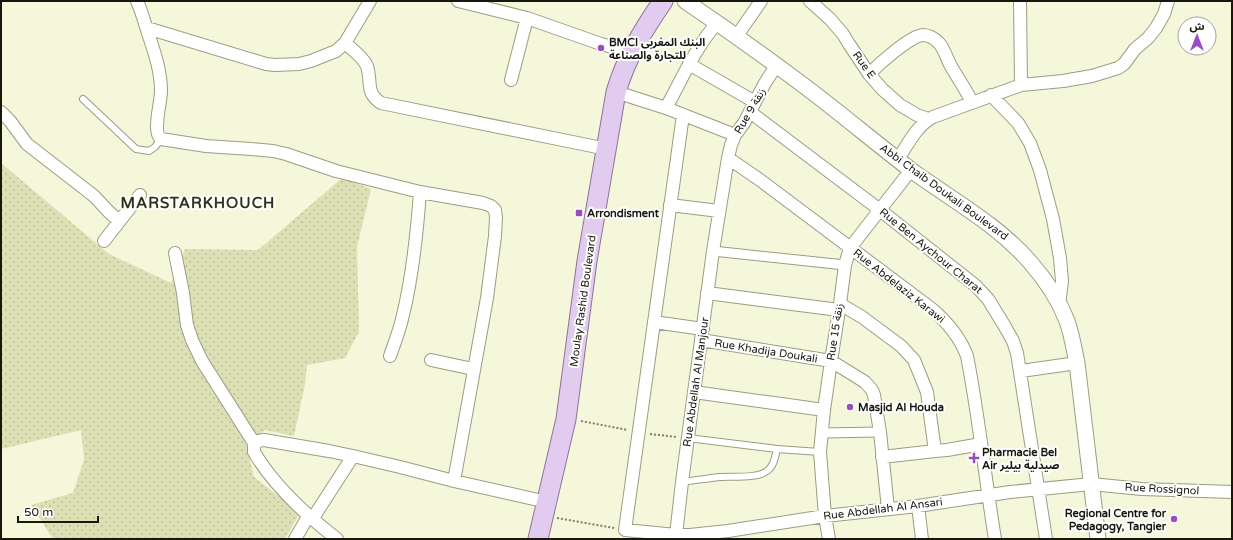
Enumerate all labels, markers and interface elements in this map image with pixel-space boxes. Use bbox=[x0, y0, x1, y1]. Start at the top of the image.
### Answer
north arrow bbox=[1177, 16, 1217, 56]
text: ش bbox=[1189, 20, 1205, 33]
place label: BMCI البنك المغربي للتجارة والصناعة bbox=[609, 36, 705, 62]
marker: BMCI البنك المغربي للتجارة والصناعة bbox=[596, 43, 606, 53]
street label: Rue E bbox=[850, 49, 878, 81]
street label: Rue 9 زنقة bbox=[732, 86, 768, 136]
street label: Abbi Chaib Doukali Boulevard bbox=[877, 141, 1011, 243]
district label: MARSTARKHOUCH bbox=[121, 194, 275, 212]
street label: Rue Ben Aychour Charat bbox=[877, 205, 985, 297]
place label: Arrondisment bbox=[587, 207, 660, 220]
marker: Arrondisment bbox=[574, 208, 584, 218]
street label: Moulay Rashid Boulevard bbox=[567, 234, 599, 368]
street label: Rue Abdelaziz Karawi bbox=[851, 246, 947, 326]
street label: Rue 15 زنقة bbox=[824, 302, 846, 362]
street label: Rue Abdellah Al Manjour bbox=[680, 316, 712, 448]
street label: Rue Khadija Doukali bbox=[713, 336, 819, 366]
place label: Masjid Al Houda bbox=[858, 401, 944, 415]
marker: Masjid Al Houda bbox=[845, 402, 855, 412]
place label: Pharmacie Bel Air صيدلية بيلير bbox=[982, 446, 1060, 472]
marker: Pharmacie Bel Air صيدلية بيلير bbox=[969, 453, 979, 463]
street label: Rue Rossignol bbox=[1124, 481, 1200, 497]
street label: Rue Abdellah Al Ansari bbox=[823, 495, 943, 523]
scale bar bbox=[18, 498, 98, 524]
text: 50 m bbox=[24, 505, 53, 519]
place label: Regional Centre for Pedagogy, Tangier bbox=[1065, 507, 1167, 534]
marker: Regional Centre for Pedagogy, Tangier bbox=[1169, 514, 1179, 524]

